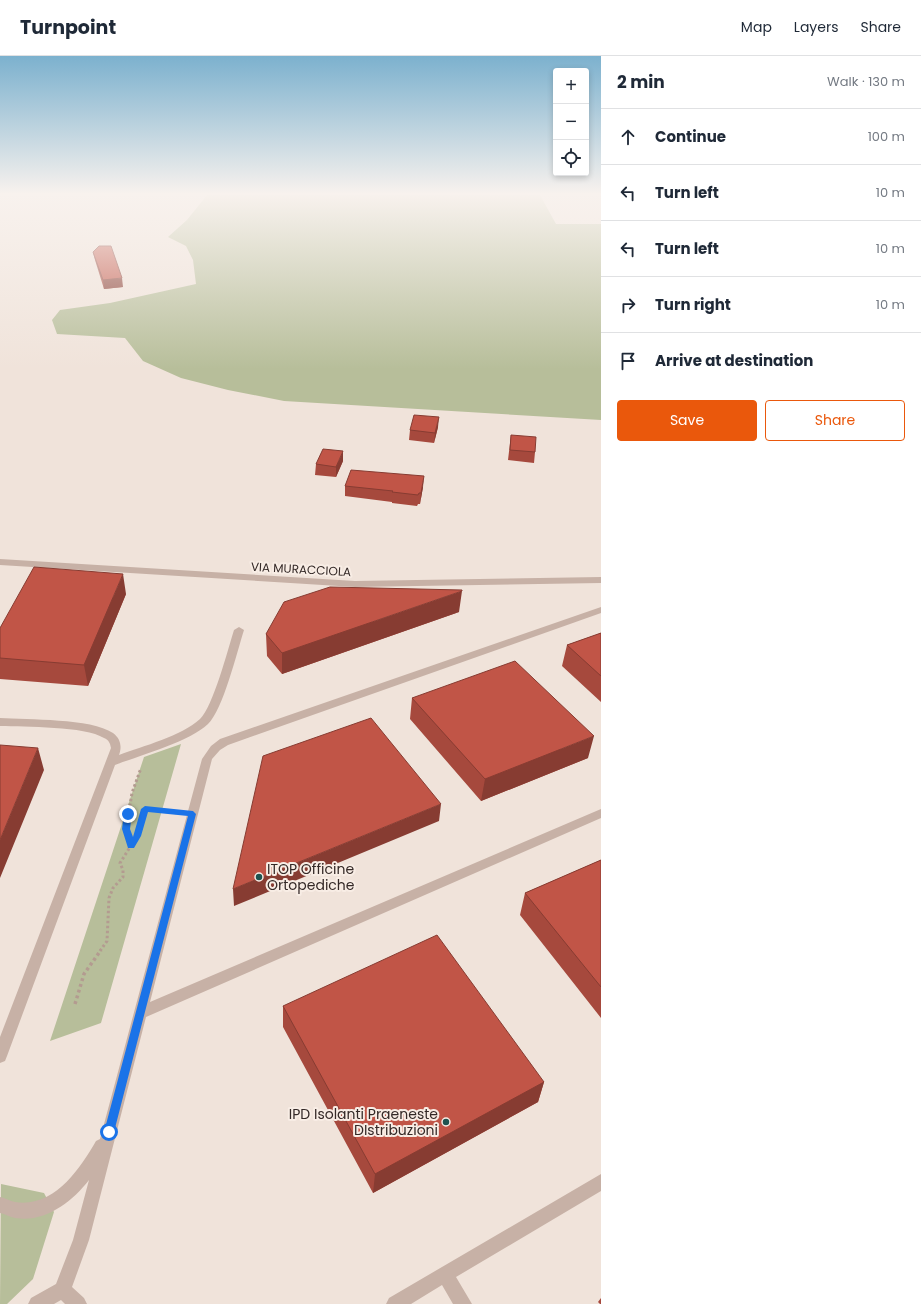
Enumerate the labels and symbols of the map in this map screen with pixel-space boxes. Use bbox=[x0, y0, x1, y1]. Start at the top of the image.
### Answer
street label: VIA MURACCIOLA bbox=[250, 558, 352, 580]
route end bbox=[119, 805, 137, 823]
place label: ITOP Officine Ortopediche bbox=[267, 859, 355, 895]
marker: ITOP Officine Ortopediche bbox=[254, 872, 264, 882]
place label: IPD Isolanti Praeneste DIstribuzioni bbox=[289, 1104, 438, 1140]
marker: IPD Isolanti Praeneste DIstribuzioni bbox=[441, 1117, 451, 1127]
route start bbox=[100, 1123, 118, 1141]

